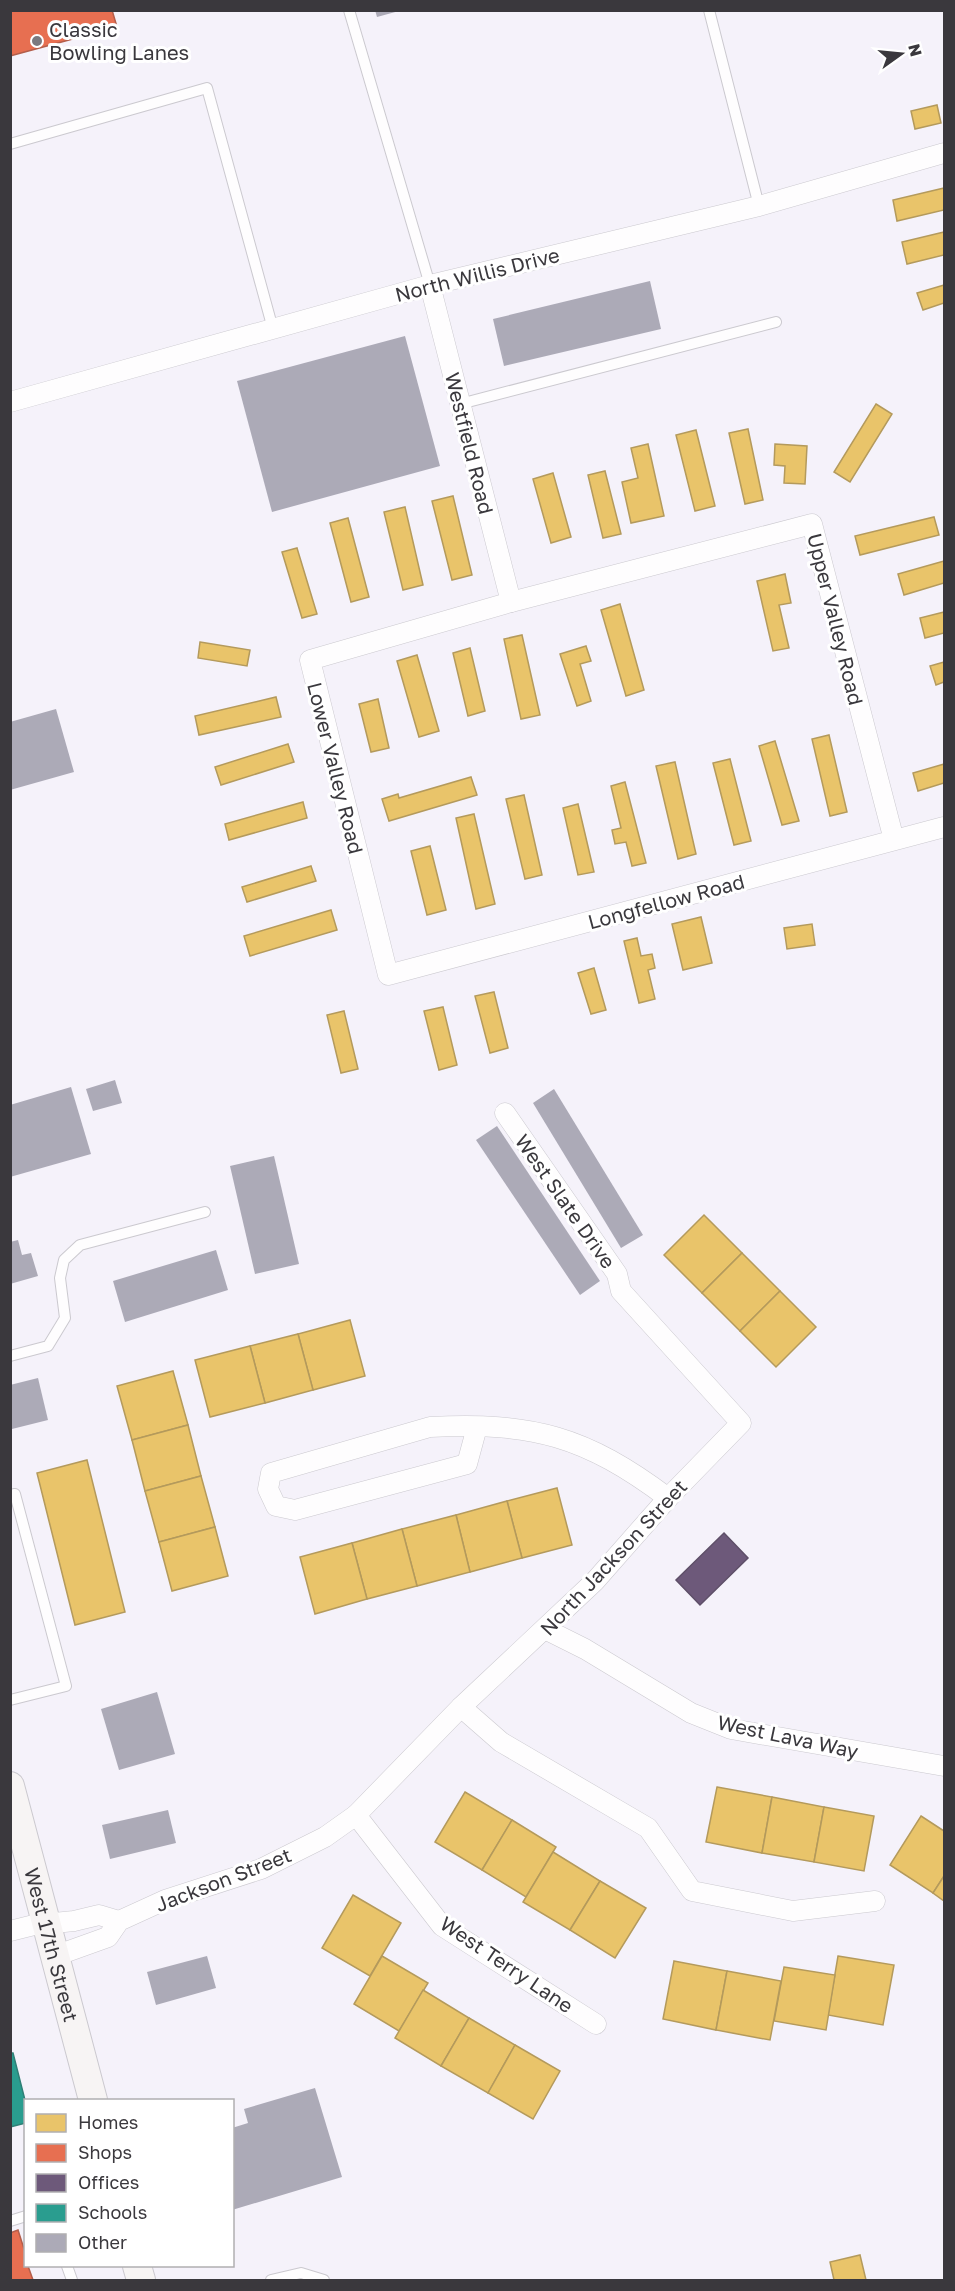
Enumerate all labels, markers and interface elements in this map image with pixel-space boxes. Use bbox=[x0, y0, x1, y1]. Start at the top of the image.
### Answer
place label: Classic Bowling Lanes bbox=[49, 17, 189, 64]
north arrow bbox=[871, 24, 931, 84]
marker: Classic Bowling Lanes bbox=[30, 34, 44, 48]
text: N bbox=[904, 42, 927, 59]
street label: North Willis Drive bbox=[392, 242, 562, 306]
street label: Westfield Road bbox=[441, 370, 499, 516]
street label: Upper Valley Road bbox=[803, 531, 869, 707]
street label: Lower Valley Road bbox=[303, 680, 369, 856]
street label: Longfellow Road bbox=[585, 869, 747, 933]
street label: West Slate Drive bbox=[511, 1129, 621, 1273]
street label: North Jackson Street bbox=[535, 1474, 691, 1640]
street label: West Lava Way bbox=[715, 1709, 861, 1763]
street label: Jackson Street bbox=[152, 1842, 294, 1916]
street label: West 17th Street bbox=[20, 1865, 84, 2024]
street label: West Terry Lane bbox=[436, 1911, 578, 2017]
legend bbox=[24, 2099, 234, 2267]
text: Homes bbox=[78, 2111, 138, 2133]
text: Shops bbox=[78, 2141, 132, 2163]
text: Offices bbox=[78, 2171, 139, 2193]
text: Schools bbox=[78, 2201, 147, 2223]
text: Other bbox=[78, 2231, 127, 2253]

